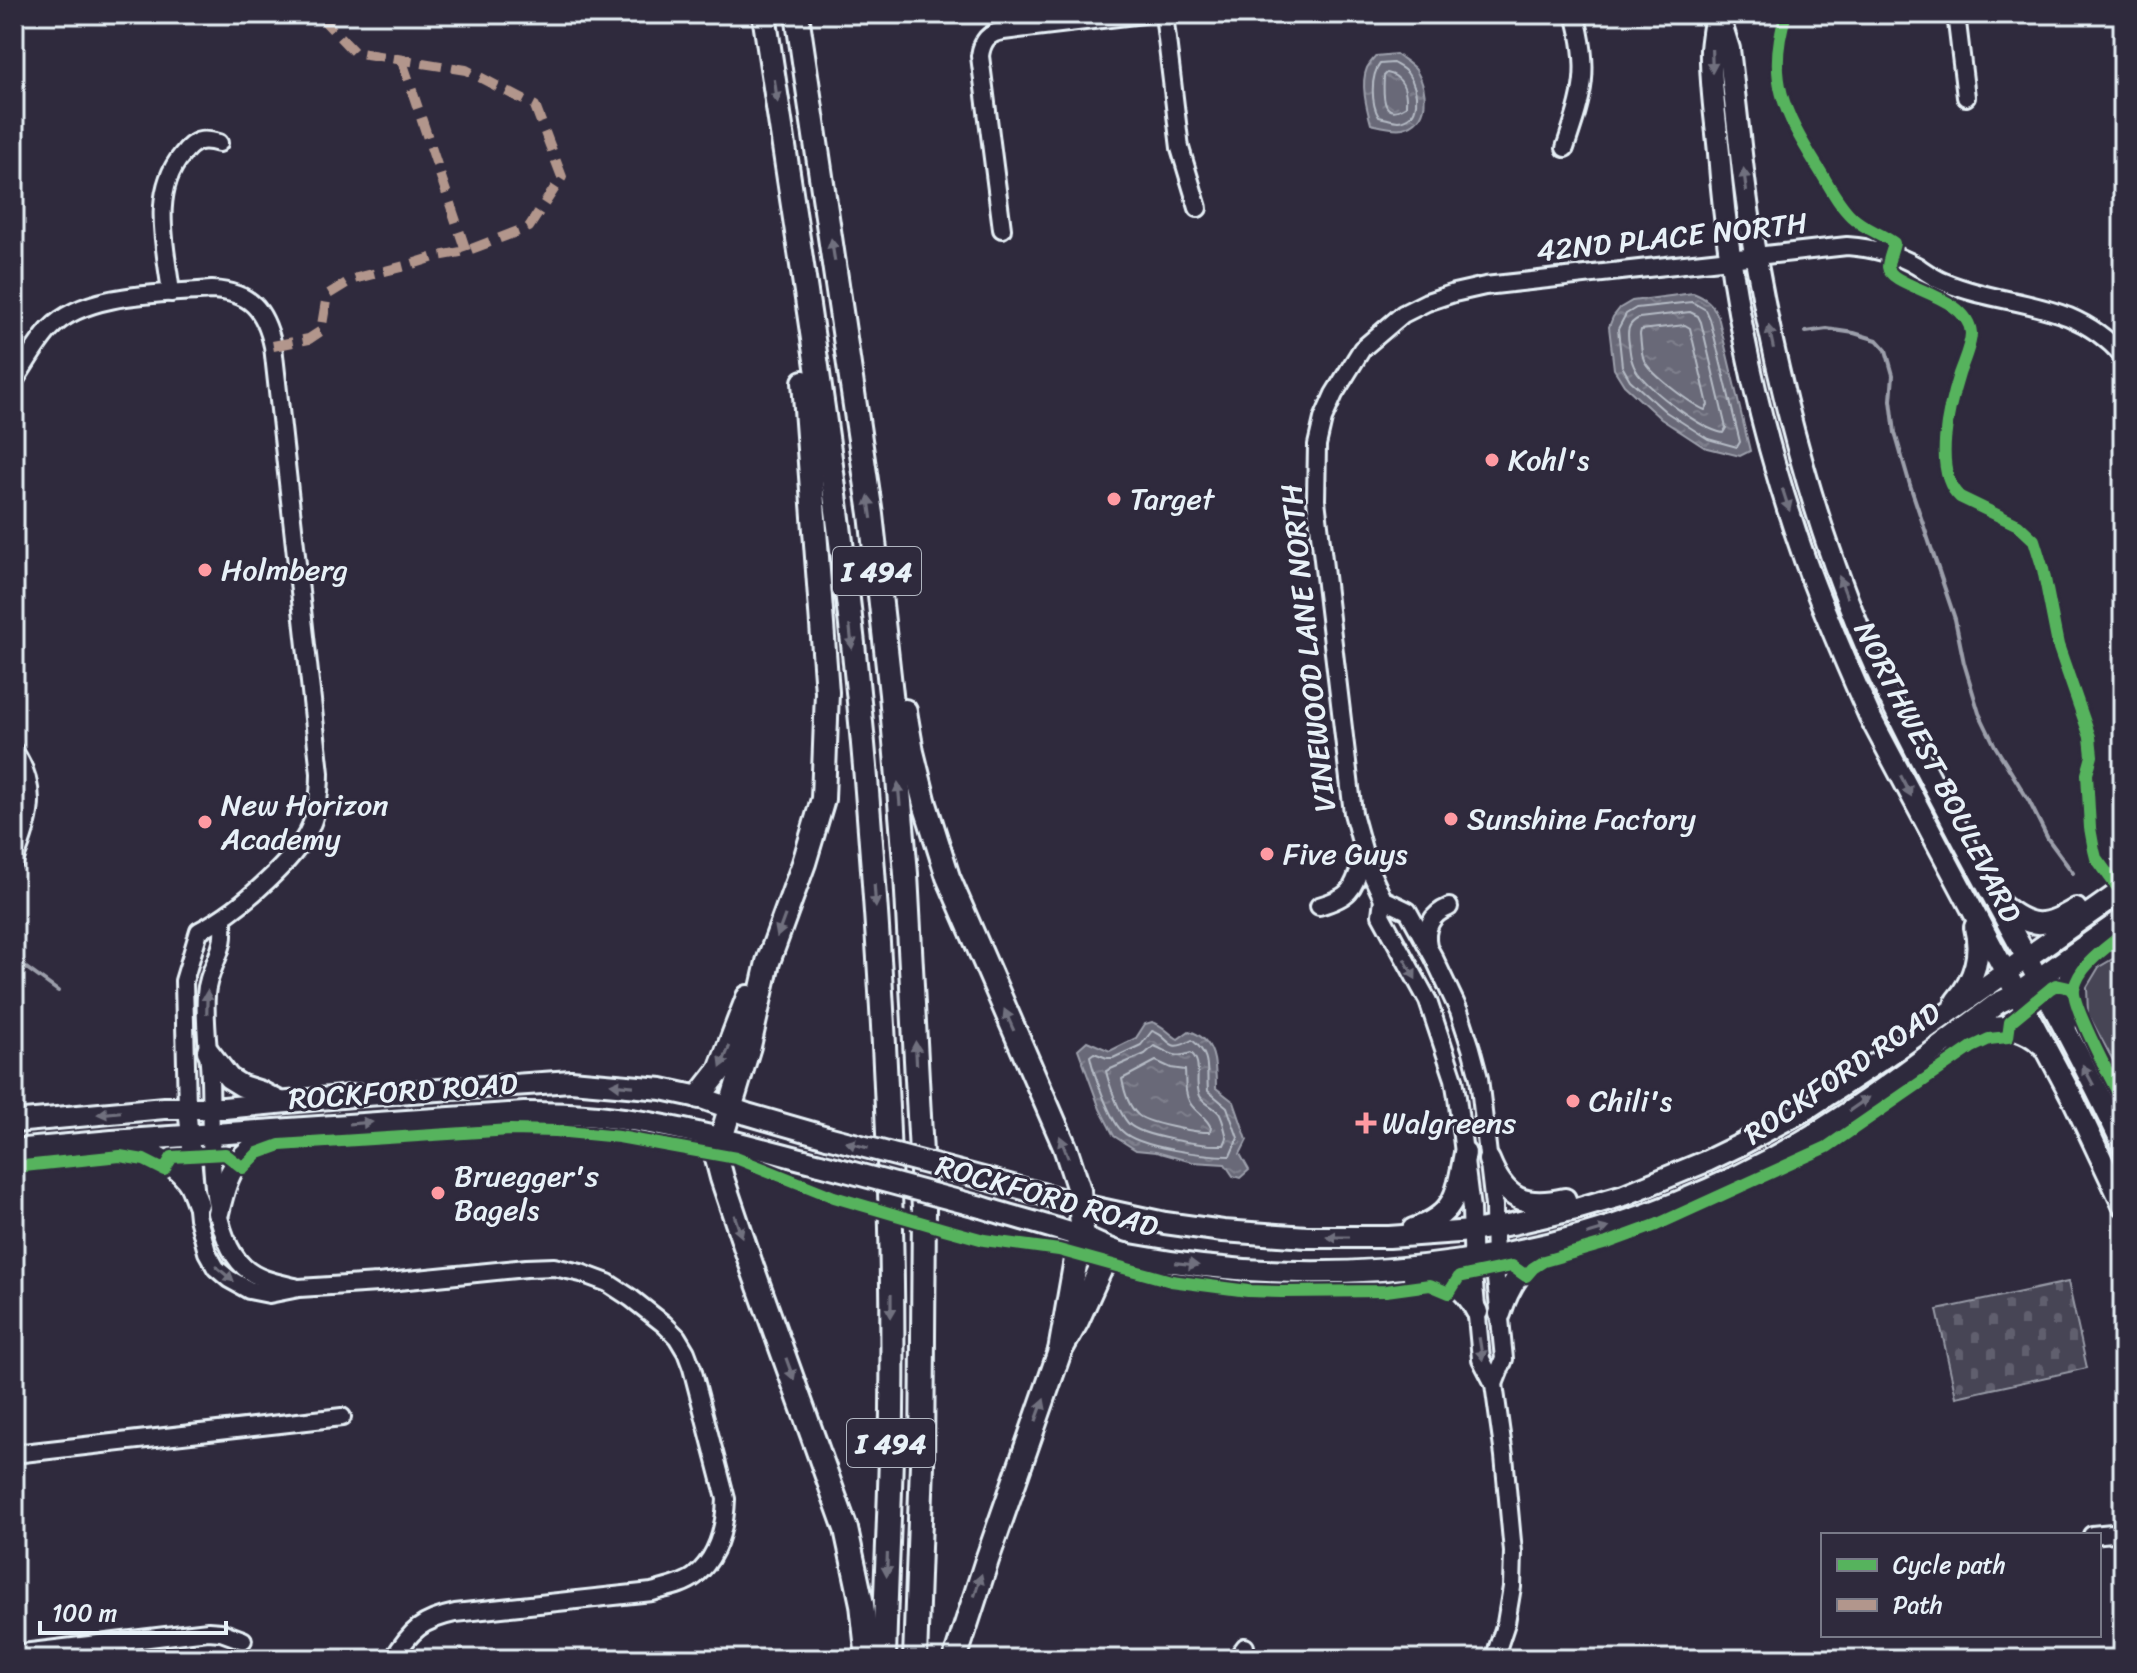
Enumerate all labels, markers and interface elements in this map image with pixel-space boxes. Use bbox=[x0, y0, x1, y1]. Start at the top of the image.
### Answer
one-way arrow bbox=[1706, 49, 1719, 74]
one-way arrow bbox=[770, 79, 783, 104]
one-way arrow bbox=[1739, 167, 1752, 192]
street label: 42ND PLACE NORTH bbox=[1534, 196, 1810, 278]
one-way arrow bbox=[826, 237, 839, 262]
one-way arrow bbox=[1764, 324, 1776, 349]
place label: Kohl's bbox=[1508, 433, 1590, 487]
marker: Kohl's bbox=[1483, 451, 1501, 469]
place label: Target bbox=[1130, 472, 1216, 526]
street label: VINEWOOD LANE NORTH bbox=[1264, 481, 1352, 815]
one-way arrow bbox=[1780, 488, 1793, 512]
marker: Target bbox=[1105, 490, 1123, 508]
one-way arrow bbox=[863, 495, 876, 520]
place label: Holmberg bbox=[221, 543, 348, 597]
road number: I 494 bbox=[833, 547, 921, 595]
marker: Holmberg bbox=[196, 561, 214, 579]
one-way arrow bbox=[1836, 575, 1849, 599]
street label: NORTHWEST BOULEVARD bbox=[1838, 611, 2038, 933]
one-way arrow bbox=[845, 625, 858, 650]
one-way arrow bbox=[1898, 775, 1912, 797]
place label: New Horizon Academy bbox=[220, 778, 388, 866]
one-way arrow bbox=[892, 781, 905, 806]
place label: Sunshine Factory bbox=[1467, 792, 1696, 846]
marker: Sunshine Factory bbox=[1442, 810, 1460, 828]
marker: New Horizon Academy bbox=[196, 813, 214, 831]
place label: Five Guys bbox=[1283, 827, 1408, 881]
marker: Five Guys bbox=[1258, 845, 1276, 863]
one-way arrow bbox=[869, 884, 882, 909]
one-way arrow bbox=[774, 914, 786, 938]
one-way arrow bbox=[1403, 958, 1417, 981]
street label: ROCKFORD ROAD bbox=[1732, 986, 1952, 1160]
one-way arrow bbox=[200, 989, 213, 1014]
one-way arrow bbox=[1002, 1008, 1016, 1032]
one-way arrow bbox=[909, 1040, 922, 1065]
one-way arrow bbox=[719, 1045, 732, 1069]
street label: ROCKFORD ROAD bbox=[287, 1056, 519, 1126]
one-way arrow bbox=[2082, 1064, 2096, 1086]
place label: Chili's bbox=[1589, 1074, 1673, 1128]
one-way arrow bbox=[609, 1078, 634, 1091]
marker: Chili's bbox=[1564, 1092, 1582, 1110]
place label: Walgreens bbox=[1382, 1096, 1516, 1150]
one-way arrow bbox=[1849, 1097, 1870, 1112]
one-way arrow bbox=[96, 1107, 121, 1120]
marker: Walgreens bbox=[1357, 1114, 1375, 1132]
one-way arrow bbox=[349, 1116, 374, 1129]
one-way arrow bbox=[1057, 1135, 1070, 1159]
street label: ROCKFORD ROAD bbox=[929, 1138, 1165, 1254]
one-way arrow bbox=[844, 1139, 869, 1151]
place label: Bruegger's Bagels bbox=[454, 1149, 599, 1237]
marker: Bruegger's Bagels bbox=[429, 1184, 447, 1202]
one-way arrow bbox=[732, 1214, 745, 1238]
one-way arrow bbox=[1586, 1224, 1610, 1237]
one-way arrow bbox=[1325, 1231, 1350, 1244]
one-way arrow bbox=[1175, 1257, 1200, 1270]
one-way arrow bbox=[215, 1265, 236, 1282]
one-way arrow bbox=[885, 1294, 897, 1319]
one-way arrow bbox=[1475, 1337, 1488, 1362]
one-way arrow bbox=[784, 1358, 796, 1382]
one-way arrow bbox=[1034, 1398, 1046, 1422]
road number: I 494 bbox=[847, 1419, 935, 1467]
legend bbox=[1821, 1533, 2101, 1637]
text: Cycle path bbox=[1893, 1544, 2006, 1586]
one-way arrow bbox=[880, 1553, 893, 1578]
one-way arrow bbox=[973, 1572, 985, 1596]
text: Path bbox=[1893, 1584, 1943, 1626]
scale bar bbox=[40, 1585, 226, 1635]
text: 100 m bbox=[52, 1592, 117, 1634]

